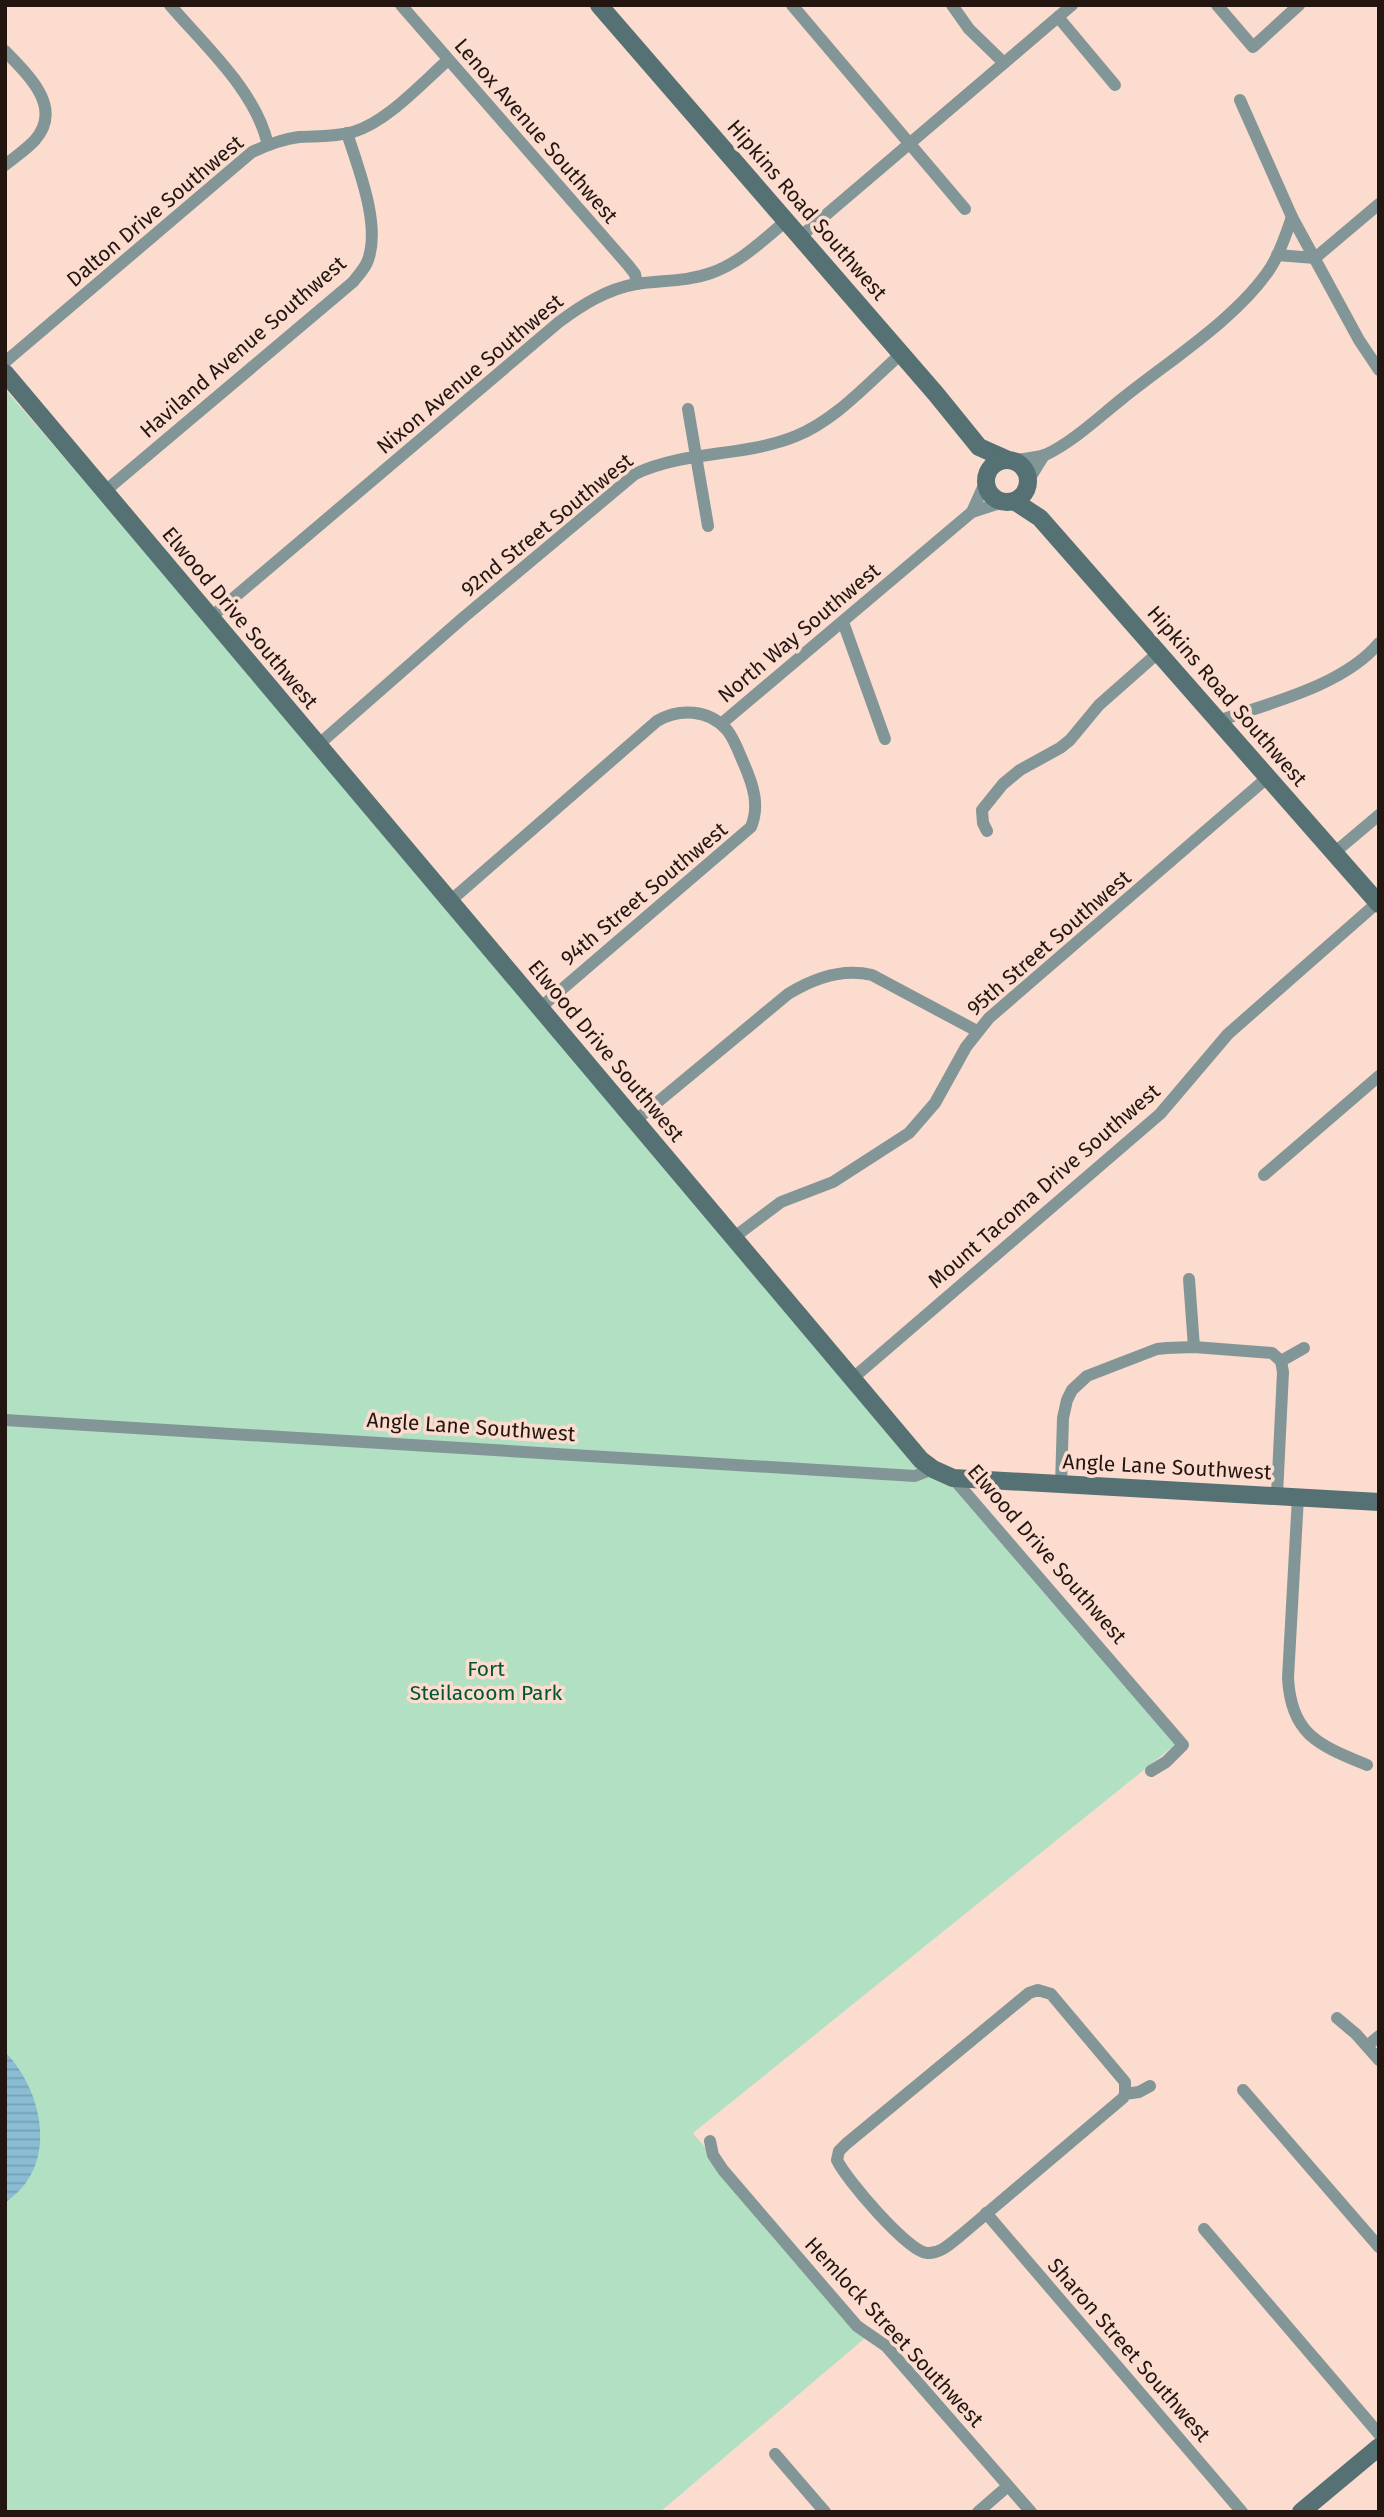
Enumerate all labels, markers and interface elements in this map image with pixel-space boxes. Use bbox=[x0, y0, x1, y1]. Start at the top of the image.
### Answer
street label: Lenox Avenue Southwest bbox=[449, 33, 624, 229]
street label: Hipkins Road Southwest bbox=[722, 114, 893, 306]
street label: Dalton Drive Southwest bbox=[61, 129, 249, 293]
street label: Haviland Avenue Southwest bbox=[135, 250, 352, 444]
street label: Nixon Avenue Southwest bbox=[371, 288, 569, 460]
street label: 92nd Street Southwest bbox=[456, 447, 639, 602]
street label: Elwood Drive Southwest bbox=[156, 522, 324, 715]
street label: North Way Southwest bbox=[713, 557, 886, 708]
street label: Hipkins Road Southwest bbox=[1142, 600, 1313, 792]
street label: 94th Street Southwest bbox=[555, 816, 733, 971]
street label: 95th Street Southwest bbox=[962, 864, 1137, 1021]
street label: Elwood Drive Southwest bbox=[522, 955, 690, 1148]
street label: Mount Tacoma Drive Southwest bbox=[923, 1078, 1166, 1294]
street label: Angle Lane Southwest bbox=[366, 1407, 577, 1447]
street label: Angle Lane Southwest bbox=[1062, 1449, 1272, 1485]
street label: Elwood Drive Southwest bbox=[962, 1459, 1132, 1649]
park label: Fort Steilacoom Park bbox=[410, 1656, 563, 1706]
street label: Hemlock Street Southwest bbox=[799, 2231, 989, 2433]
street label: Sharon Street Southwest bbox=[1042, 2253, 1216, 2448]

